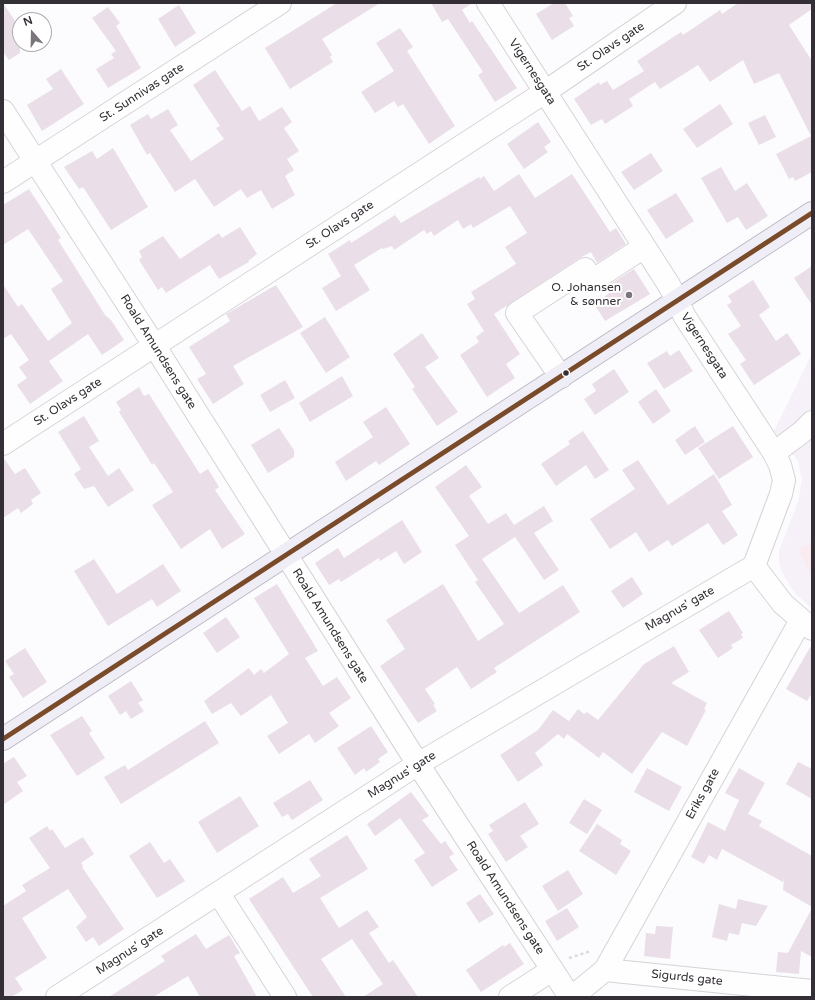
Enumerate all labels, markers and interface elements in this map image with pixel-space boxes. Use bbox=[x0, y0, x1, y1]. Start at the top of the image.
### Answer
north arrow bbox=[12, 12, 52, 52]
text: N bbox=[22, 14, 34, 29]
street label: St. Olavs gate bbox=[575, 19, 647, 75]
street label: Vigernesgata bbox=[505, 36, 559, 108]
street label: St. Sunnivas gate bbox=[97, 60, 187, 126]
street label: St. Olavs gate bbox=[303, 198, 377, 252]
place label: O. Johansen & sønner bbox=[551, 281, 621, 309]
marker: O. Johansen & sønner bbox=[624, 290, 634, 300]
street label: Roald Amundsens gate bbox=[117, 292, 199, 412]
street label: Vigernesgata bbox=[677, 310, 731, 382]
unlabelled marker bbox=[561, 368, 571, 378]
street label: St. Olavs gate bbox=[31, 375, 105, 429]
street label: Roald Amundsens gate bbox=[289, 566, 371, 686]
street label: Magnus' gate bbox=[643, 583, 717, 635]
street label: Magnus' gate bbox=[365, 748, 439, 802]
street label: Eriks gate bbox=[683, 766, 723, 822]
street label: Roald Amundsens gate bbox=[463, 839, 547, 957]
street label: Magnus' gate bbox=[94, 924, 166, 978]
street label: Sigurds gate bbox=[651, 967, 723, 989]

